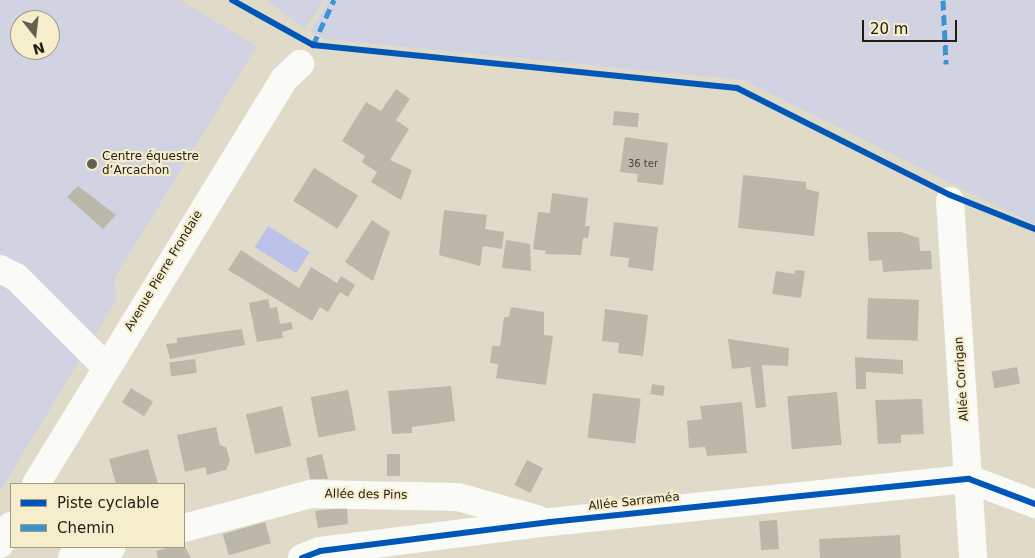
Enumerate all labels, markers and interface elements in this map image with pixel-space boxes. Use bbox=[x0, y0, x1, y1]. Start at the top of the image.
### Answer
north arrow bbox=[10, 10, 60, 60]
scale bar bbox=[865, 10, 960, 42]
text: 20 m bbox=[870, 20, 908, 38]
text: N bbox=[31, 39, 47, 58]
place label: Centre équestre d’Arcachon bbox=[102, 150, 199, 178]
marker: Centre équestre d’Arcachon bbox=[86, 158, 98, 170]
house number: 36 ter bbox=[628, 158, 658, 170]
street label: Avenue Pierre Frondaie bbox=[122, 208, 206, 334]
street label: Allée Corrigan bbox=[952, 336, 972, 422]
legend bbox=[10, 483, 185, 548]
street label: Allée des Pins bbox=[325, 487, 407, 503]
street label: Allée Sarraméa bbox=[588, 490, 680, 514]
text: Piste cyclable bbox=[57, 494, 159, 512]
text: Chemin bbox=[57, 519, 115, 537]

